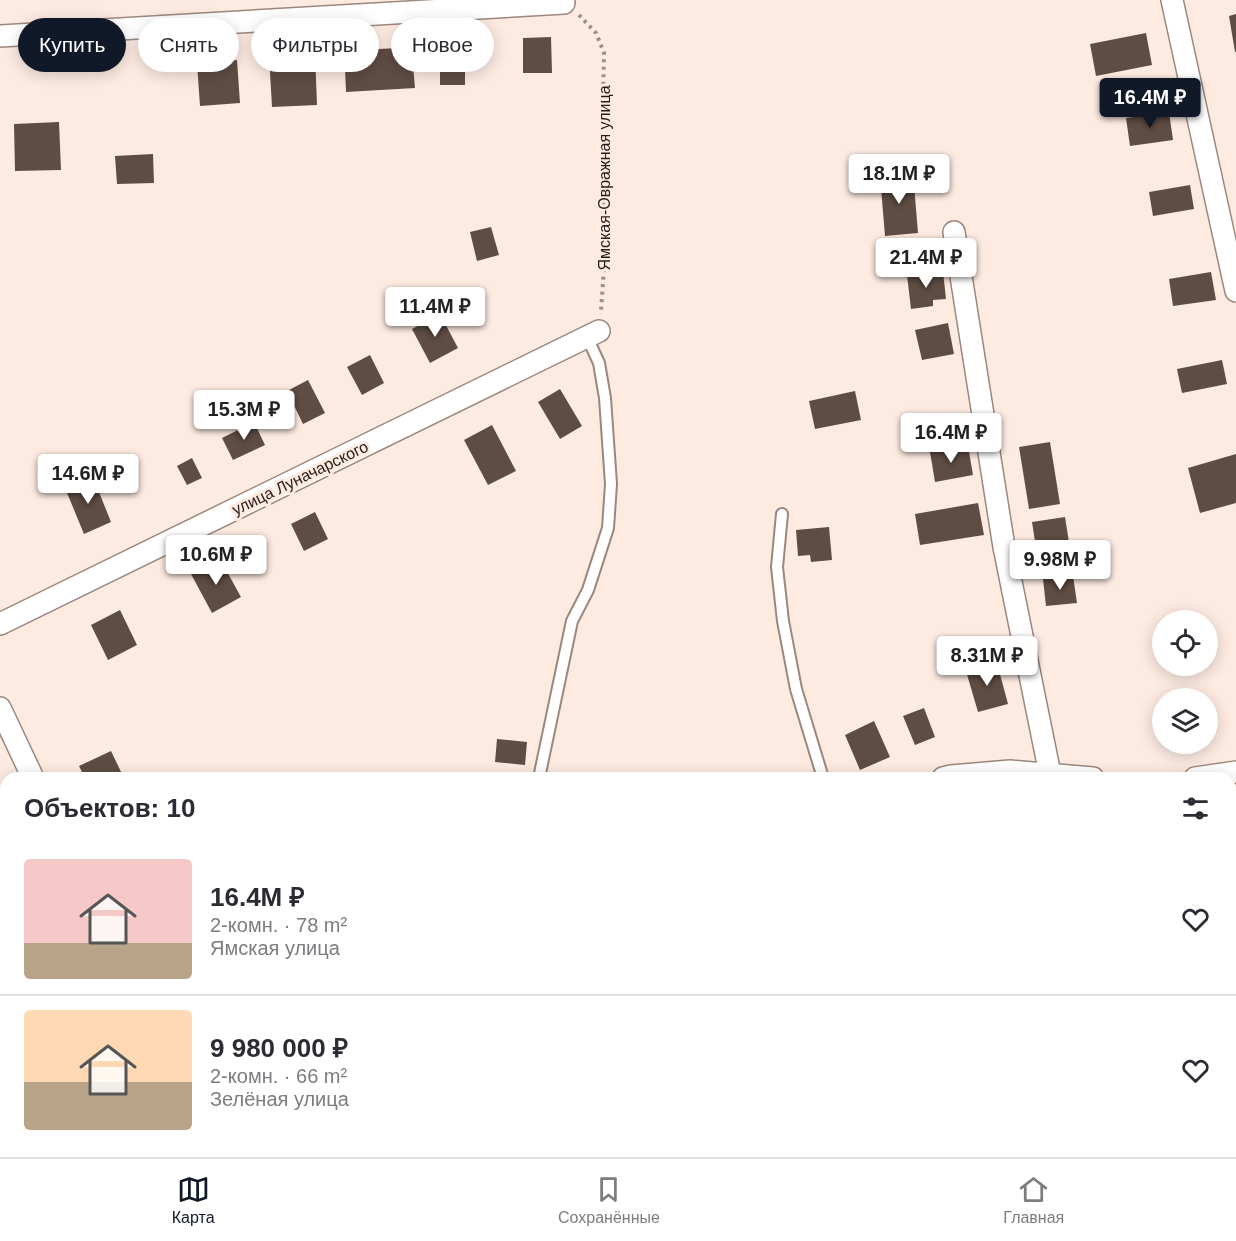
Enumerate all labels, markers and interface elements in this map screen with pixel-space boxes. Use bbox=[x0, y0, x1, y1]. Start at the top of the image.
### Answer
chip: Купить bbox=[18, 18, 126, 72]
chip: Снять bbox=[138, 18, 239, 72]
chip: Фильтры bbox=[251, 18, 379, 72]
chip: Новое bbox=[391, 18, 494, 72]
pin: 16.4M ₽ bbox=[1095, 78, 1205, 129]
street label: Ямская-Овражная улица bbox=[596, 85, 613, 271]
text: 16.4M ₽ bbox=[1114, 86, 1186, 108]
pin: 18.1M ₽ bbox=[844, 154, 954, 205]
text: 18.1M ₽ bbox=[863, 162, 935, 184]
pin: 21.4M ₽ bbox=[871, 238, 981, 289]
text: 21.4M ₽ bbox=[890, 246, 962, 268]
pin: 11.4M ₽ bbox=[380, 287, 490, 338]
text: 11.4M ₽ bbox=[399, 295, 471, 317]
pin: 15.3M ₽ bbox=[189, 390, 299, 441]
text: 15.3M ₽ bbox=[208, 398, 280, 420]
pin: 16.4M ₽ bbox=[896, 413, 1006, 464]
text: 16.4M ₽ bbox=[915, 421, 987, 443]
street label: улица Луначарского bbox=[229, 438, 371, 518]
pin: 14.6M ₽ bbox=[33, 454, 143, 505]
text: 14.6M ₽ bbox=[52, 462, 124, 484]
pin: 10.6M ₽ bbox=[161, 535, 271, 586]
pin: 9.98M ₽ bbox=[1005, 540, 1115, 591]
text: 10.6M ₽ bbox=[180, 543, 252, 565]
text: 9.98M ₽ bbox=[1024, 548, 1096, 570]
map controls bbox=[1152, 610, 1218, 754]
button: locate bbox=[1152, 610, 1218, 676]
pin: 8.31M ₽ bbox=[932, 636, 1042, 687]
text: 8.31M ₽ bbox=[951, 644, 1023, 666]
button: layers bbox=[1152, 688, 1218, 754]
icon: filters bbox=[1179, 792, 1212, 825]
text: Объектов: 10 bbox=[24, 793, 195, 823]
text: 16.4M ₽ bbox=[210, 882, 305, 912]
icon: home bbox=[72, 883, 144, 955]
icon: heart bbox=[1179, 903, 1212, 936]
text: 2-комн. · 78 m² bbox=[210, 914, 347, 936]
text: Ямская улица bbox=[210, 937, 340, 959]
text: 9 980 000 ₽ bbox=[210, 1033, 348, 1063]
icon: home bbox=[72, 1034, 144, 1106]
icon: heart bbox=[1179, 1054, 1212, 1087]
text: 2-комн. · 66 m² bbox=[210, 1065, 347, 1087]
text: Зелёная улица bbox=[210, 1088, 349, 1110]
tab: Карта bbox=[172, 1173, 215, 1227]
tab: Сохранённые bbox=[558, 1173, 660, 1227]
tab: Главная bbox=[1003, 1173, 1064, 1227]

